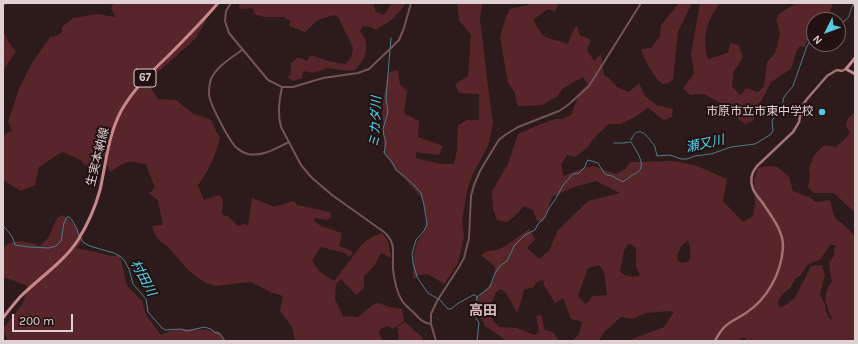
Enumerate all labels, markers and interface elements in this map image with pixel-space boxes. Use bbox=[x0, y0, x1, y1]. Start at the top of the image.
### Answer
north arrow bbox=[806, 12, 846, 52]
text: N bbox=[810, 32, 825, 47]
road number: 67 bbox=[134, 69, 156, 87]
water label: ミカダ川 bbox=[367, 96, 385, 148]
place label: 市原市立市東中学校 bbox=[706, 105, 814, 119]
marker: 市原市立市東中学校 bbox=[817, 107, 827, 117]
street label: 生実本納線 bbox=[84, 126, 112, 188]
water label: 瀬又川 bbox=[684, 132, 726, 156]
water label: 村田川 bbox=[127, 257, 159, 299]
district label: 高田 bbox=[469, 303, 497, 319]
scale bar bbox=[14, 306, 75, 332]
text: 200 m bbox=[19, 314, 54, 328]

